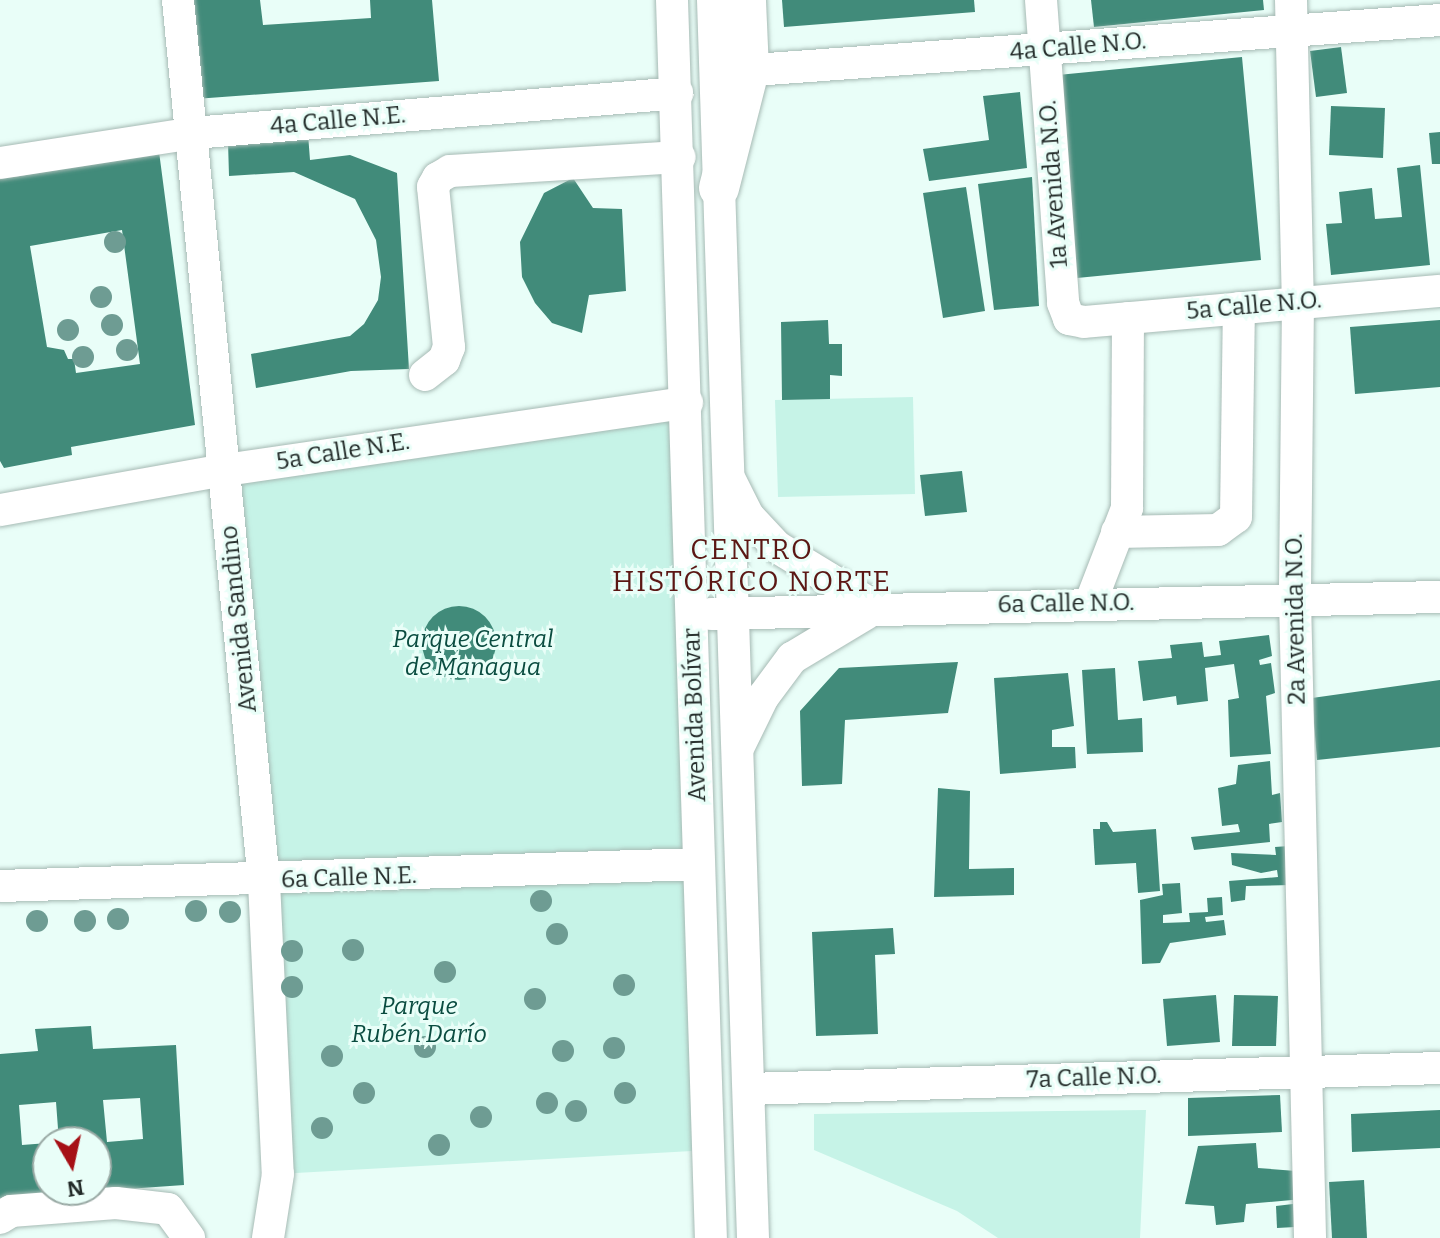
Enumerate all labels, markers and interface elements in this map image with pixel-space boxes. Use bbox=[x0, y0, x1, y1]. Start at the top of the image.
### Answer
street label: 4a Calle N.O. bbox=[1009, 27, 1147, 67]
street label: 1a Avenida N.O. bbox=[1034, 99, 1074, 269]
street label: 4a Calle N.E. bbox=[269, 101, 407, 141]
street label: 5a Calle N.O. bbox=[1185, 286, 1323, 326]
street label: 5a Calle N.E. bbox=[274, 427, 412, 477]
street label: Avenida Sandino bbox=[215, 524, 263, 714]
district label: CENTRO HISTÓRICO NORTE bbox=[612, 533, 892, 599]
street label: 2a Avenida N.O. bbox=[1280, 533, 1312, 705]
street label: 6a Calle N.O. bbox=[997, 588, 1135, 620]
park label: Parque Central de Managua bbox=[393, 626, 553, 682]
street label: Avenida Bolívar bbox=[678, 628, 712, 802]
street label: 6a Calle N.E. bbox=[281, 861, 417, 895]
park label: Parque Rubén Darío bbox=[351, 993, 487, 1049]
street label: 7a Calle N.O. bbox=[1026, 1061, 1162, 1095]
north arrow bbox=[32, 1126, 112, 1206]
text: N bbox=[65, 1174, 86, 1203]

